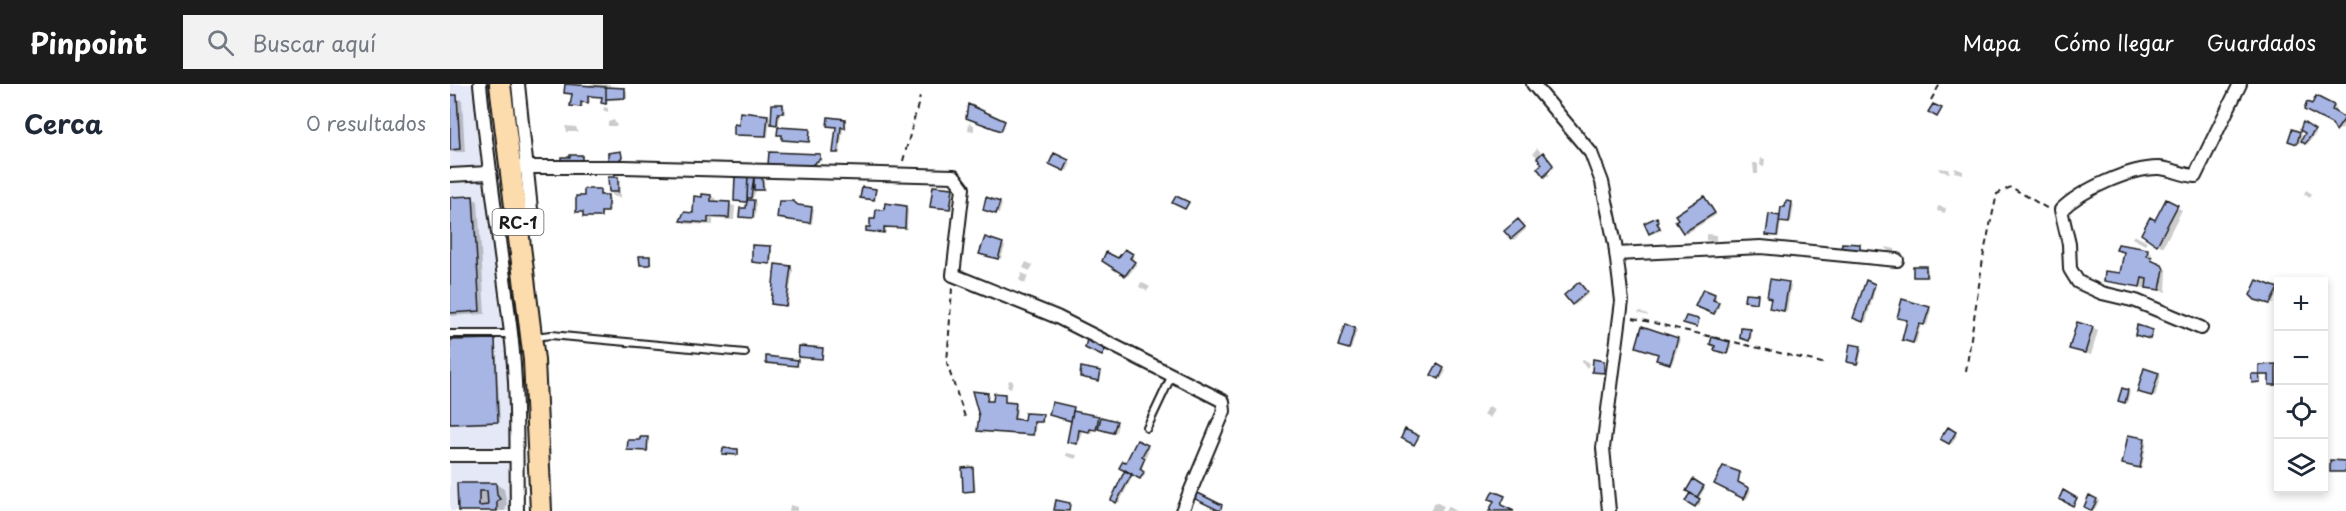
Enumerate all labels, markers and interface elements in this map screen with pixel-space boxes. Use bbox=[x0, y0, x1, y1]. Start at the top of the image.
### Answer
search box bbox=[183, 15, 603, 69]
text: Pinpoint bbox=[30, 21, 147, 64]
icon: search bbox=[204, 26, 237, 59]
text: Buscar aquí bbox=[252, 26, 376, 59]
text: Mapa bbox=[1963, 26, 2021, 58]
text: Cómo llegar bbox=[2054, 26, 2174, 58]
text: Guardados bbox=[2207, 26, 2316, 58]
text: Cerca bbox=[24, 104, 103, 143]
text: 0 resultados bbox=[306, 108, 426, 138]
road number: RC-1 bbox=[492, 209, 544, 235]
map controls bbox=[2274, 277, 2328, 493]
button: + bbox=[2274, 277, 2328, 331]
button: − bbox=[2274, 331, 2328, 385]
button: locate bbox=[2274, 385, 2328, 439]
button: layers bbox=[2274, 439, 2328, 493]

